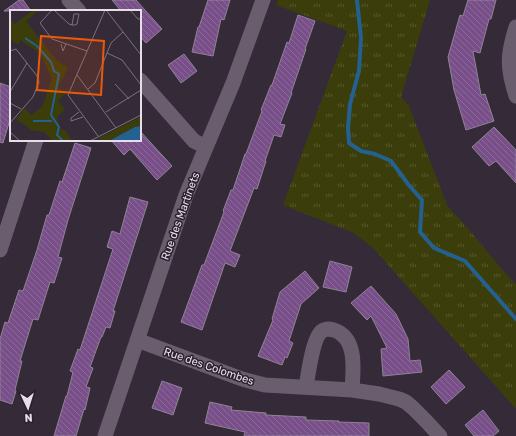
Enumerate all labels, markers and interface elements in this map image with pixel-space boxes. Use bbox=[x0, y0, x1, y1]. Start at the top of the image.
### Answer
inset map bbox=[10, 10, 141, 141]
street label: Rue des Martinets bbox=[159, 170, 203, 262]
street label: Rue des Colombes bbox=[162, 345, 256, 388]
north arrow bbox=[8, 388, 48, 428]
text: N bbox=[24, 411, 33, 424]

